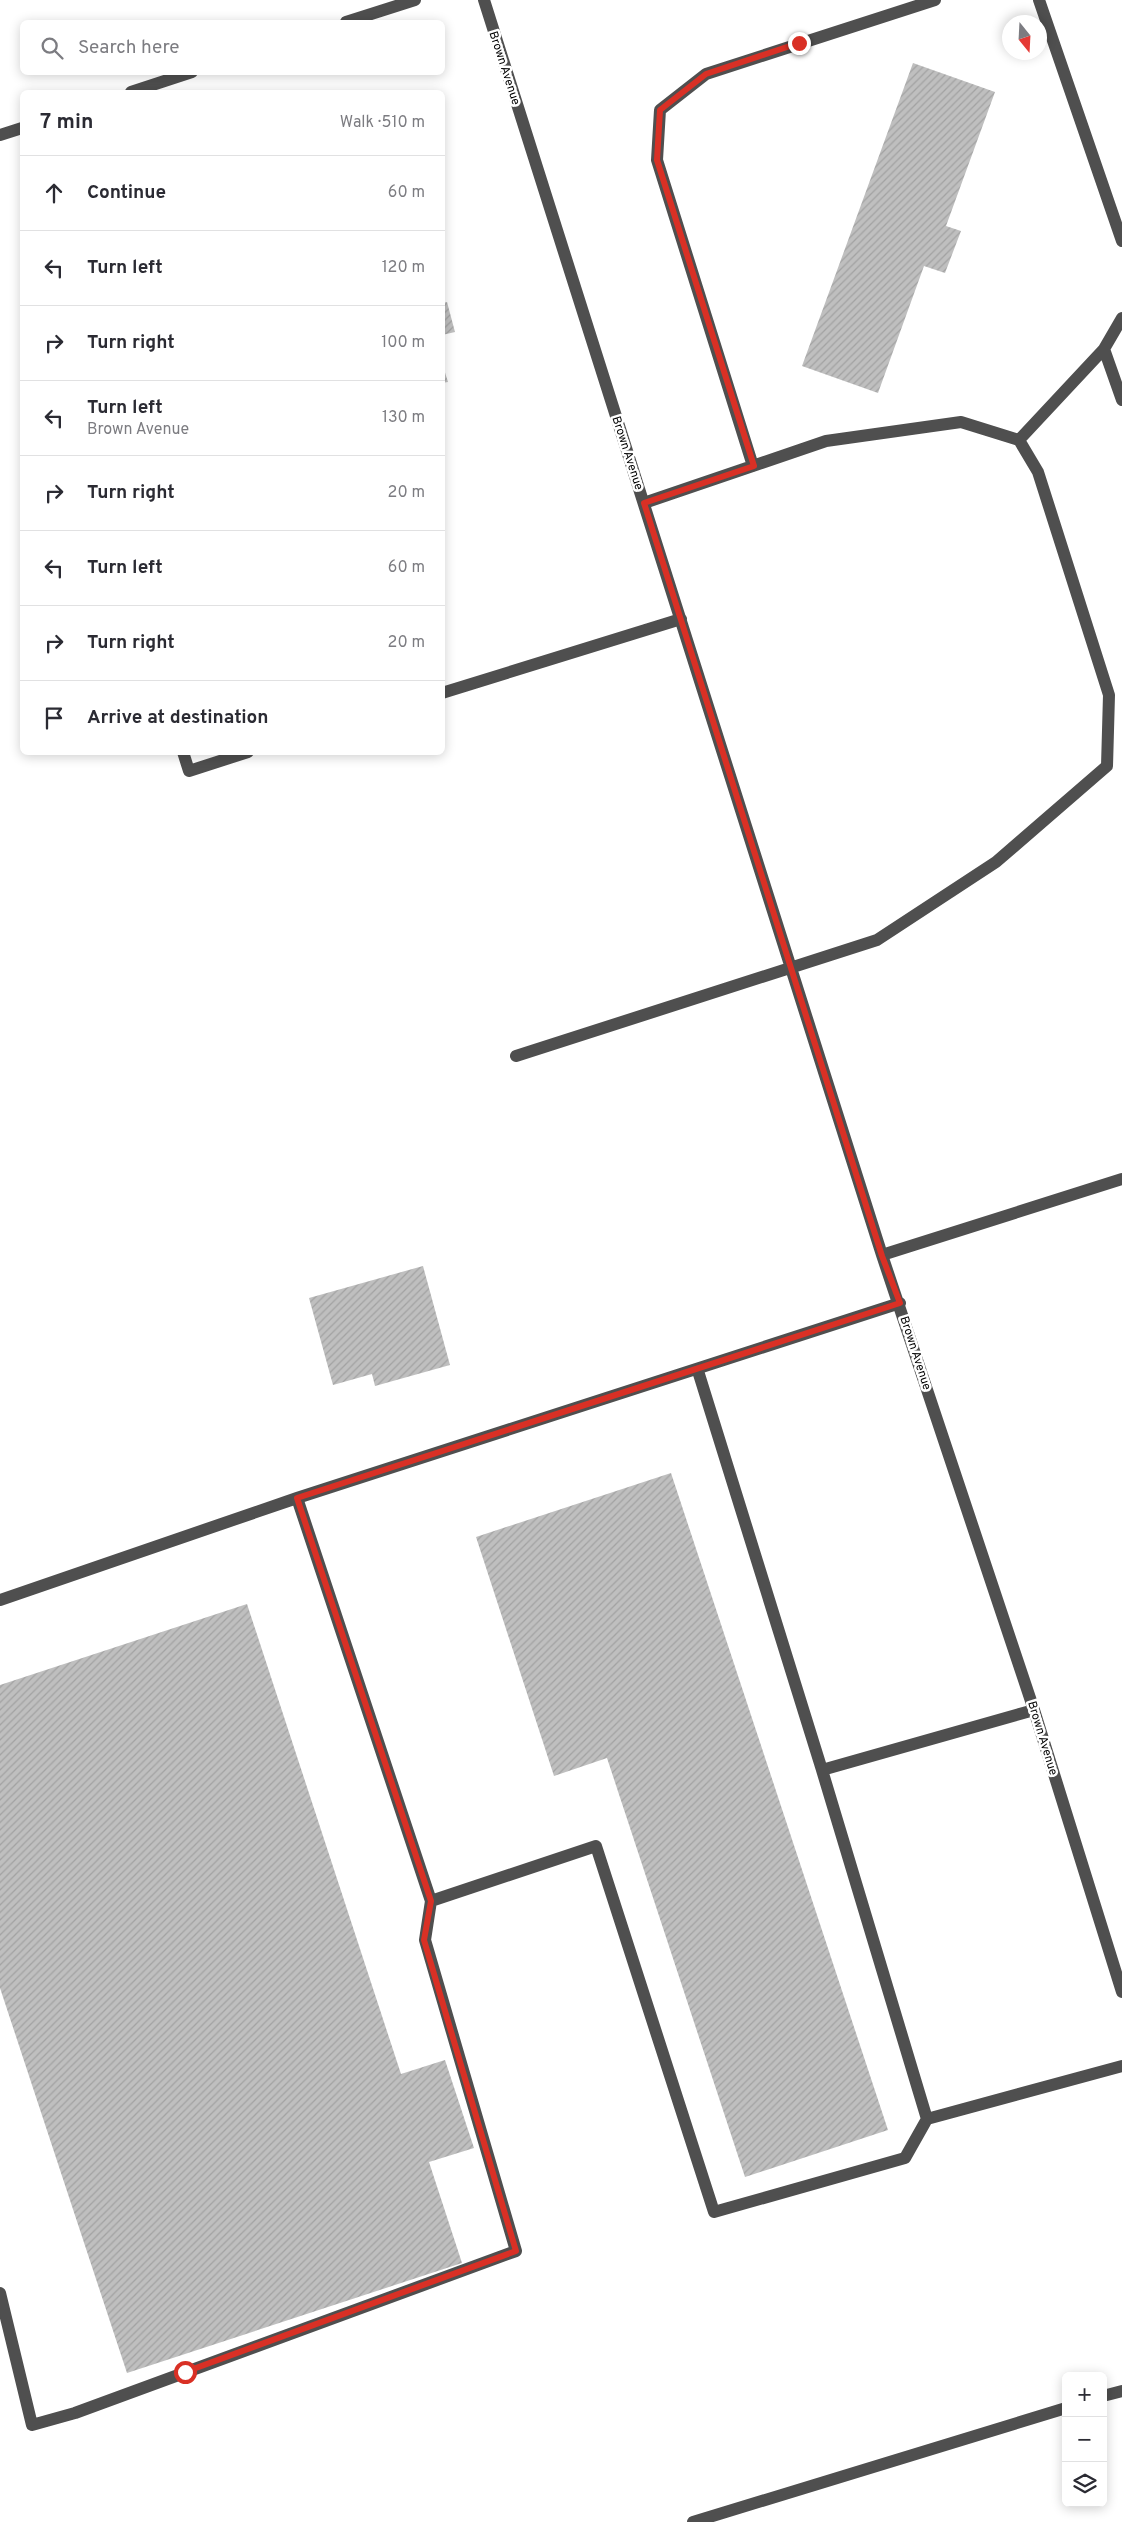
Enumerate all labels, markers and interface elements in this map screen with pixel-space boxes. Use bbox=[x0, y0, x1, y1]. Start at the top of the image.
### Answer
north arrow bbox=[1002, 15, 1047, 60]
search box bbox=[20, 20, 445, 75]
street label: Brown Avenue bbox=[485, 29, 523, 107]
route end bbox=[788, 32, 811, 55]
icon: search bbox=[38, 34, 66, 62]
text: Search here bbox=[78, 36, 180, 60]
text: 7 min bbox=[40, 109, 93, 136]
text: Walk · 510 m bbox=[340, 113, 425, 133]
icon: ahead bbox=[40, 179, 68, 207]
text: Continue bbox=[87, 181, 166, 205]
text: 60 m bbox=[388, 183, 425, 203]
icon: left bbox=[40, 254, 68, 282]
text: Turn left bbox=[87, 256, 163, 280]
text: 120 m bbox=[382, 258, 425, 278]
icon: right bbox=[40, 329, 68, 357]
text: Turn right bbox=[87, 331, 175, 355]
text: 100 m bbox=[381, 333, 425, 353]
text: Turn left bbox=[87, 396, 163, 420]
icon: left bbox=[40, 404, 68, 432]
text: 130 m bbox=[382, 408, 425, 428]
street label: Brown Avenue bbox=[608, 414, 646, 492]
text: Brown Avenue bbox=[87, 420, 189, 440]
icon: right bbox=[40, 479, 68, 507]
text: Turn right bbox=[87, 481, 175, 505]
text: 20 m bbox=[388, 483, 425, 503]
icon: left bbox=[40, 554, 68, 582]
text: Turn left bbox=[87, 556, 163, 580]
text: 60 m bbox=[388, 558, 425, 578]
icon: right bbox=[40, 629, 68, 657]
text: Turn right bbox=[87, 631, 175, 655]
text: 20 m bbox=[388, 633, 425, 653]
icon: arrive bbox=[40, 704, 68, 732]
text: Arrive at destination bbox=[87, 706, 268, 730]
street label: Brown Avenue bbox=[896, 1314, 934, 1392]
street label: Brown Avenue bbox=[1023, 1699, 1061, 1777]
route start bbox=[174, 2361, 197, 2384]
map controls bbox=[1062, 2372, 1107, 2507]
button: + bbox=[1062, 2372, 1107, 2417]
button: − bbox=[1062, 2417, 1107, 2462]
button: layers bbox=[1062, 2462, 1107, 2507]

